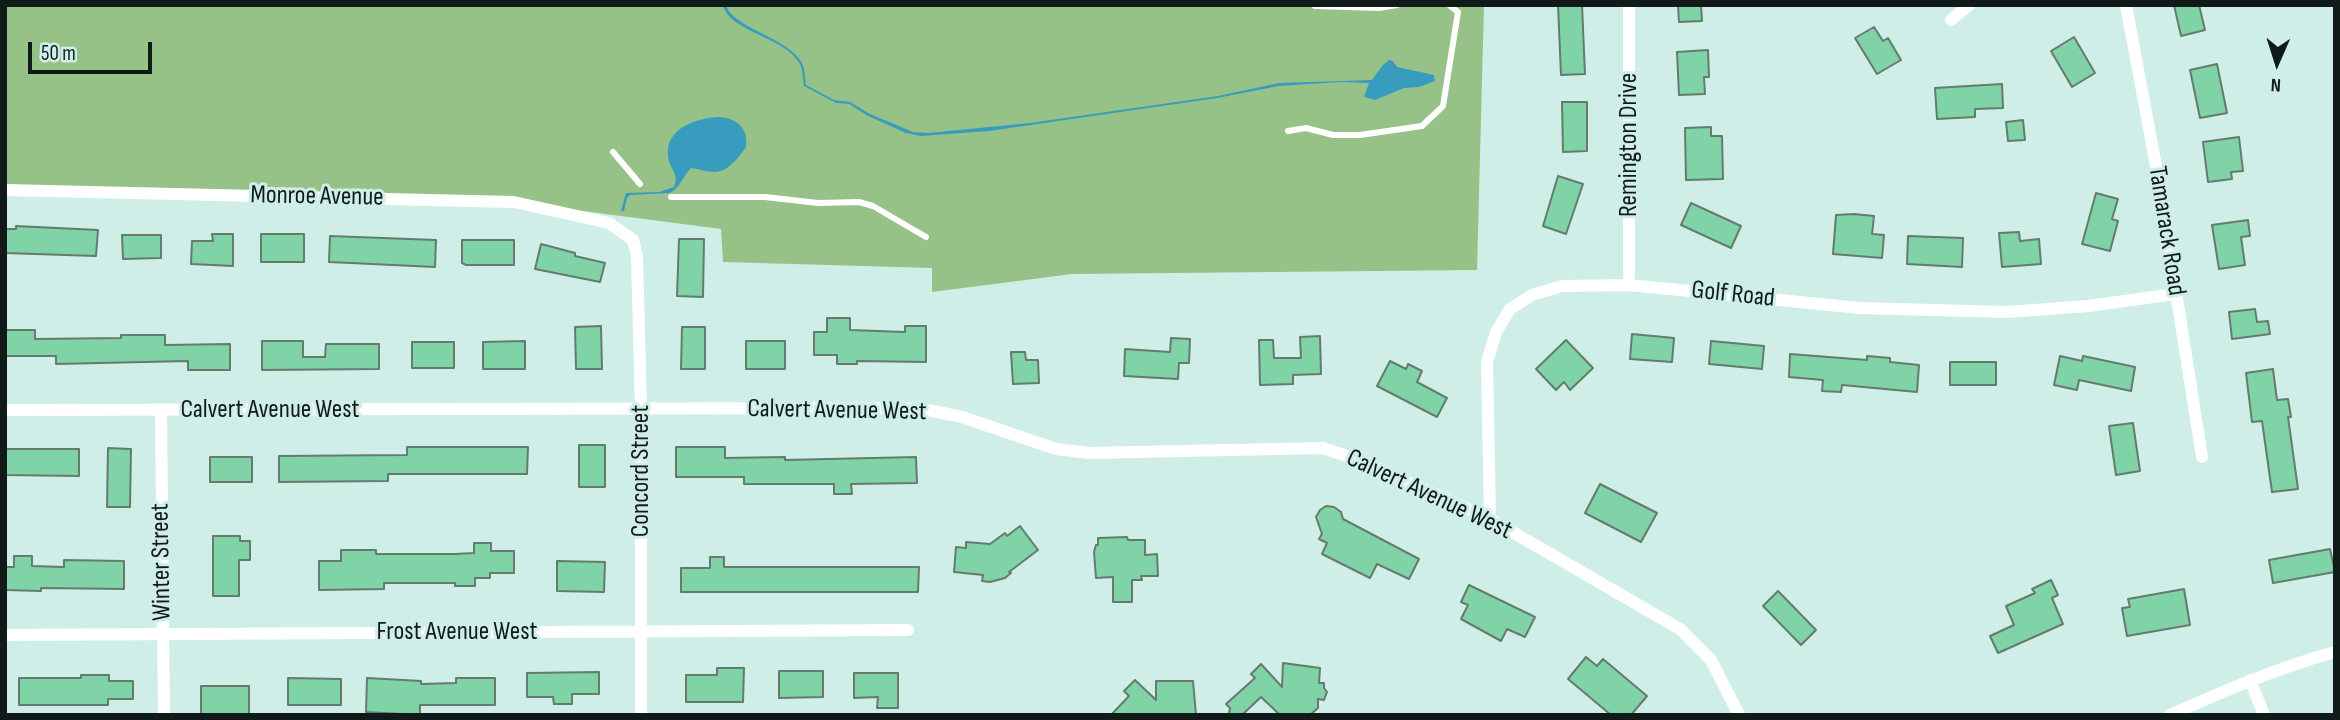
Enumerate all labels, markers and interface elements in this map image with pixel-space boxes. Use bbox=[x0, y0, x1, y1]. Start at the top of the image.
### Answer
scale bar bbox=[32, 28, 156, 72]
north arrow bbox=[2242, 28, 2312, 98]
text: 50 m bbox=[41, 41, 76, 66]
street label: Remington Drive bbox=[1613, 73, 1645, 217]
text: N bbox=[2270, 73, 2282, 96]
street label: Tamarack Road bbox=[2140, 164, 2192, 298]
street label: Monroe Avenue bbox=[250, 180, 384, 214]
street label: Golf Road bbox=[1690, 275, 1776, 315]
street label: Calvert Avenue West bbox=[180, 394, 360, 426]
street label: Calvert Avenue West bbox=[747, 394, 927, 428]
street label: Concord Street bbox=[625, 405, 657, 537]
street label: Calvert Avenue West bbox=[1341, 443, 1517, 547]
street label: Winter Street bbox=[145, 503, 179, 621]
street label: Frost Avenue West bbox=[377, 616, 537, 648]

